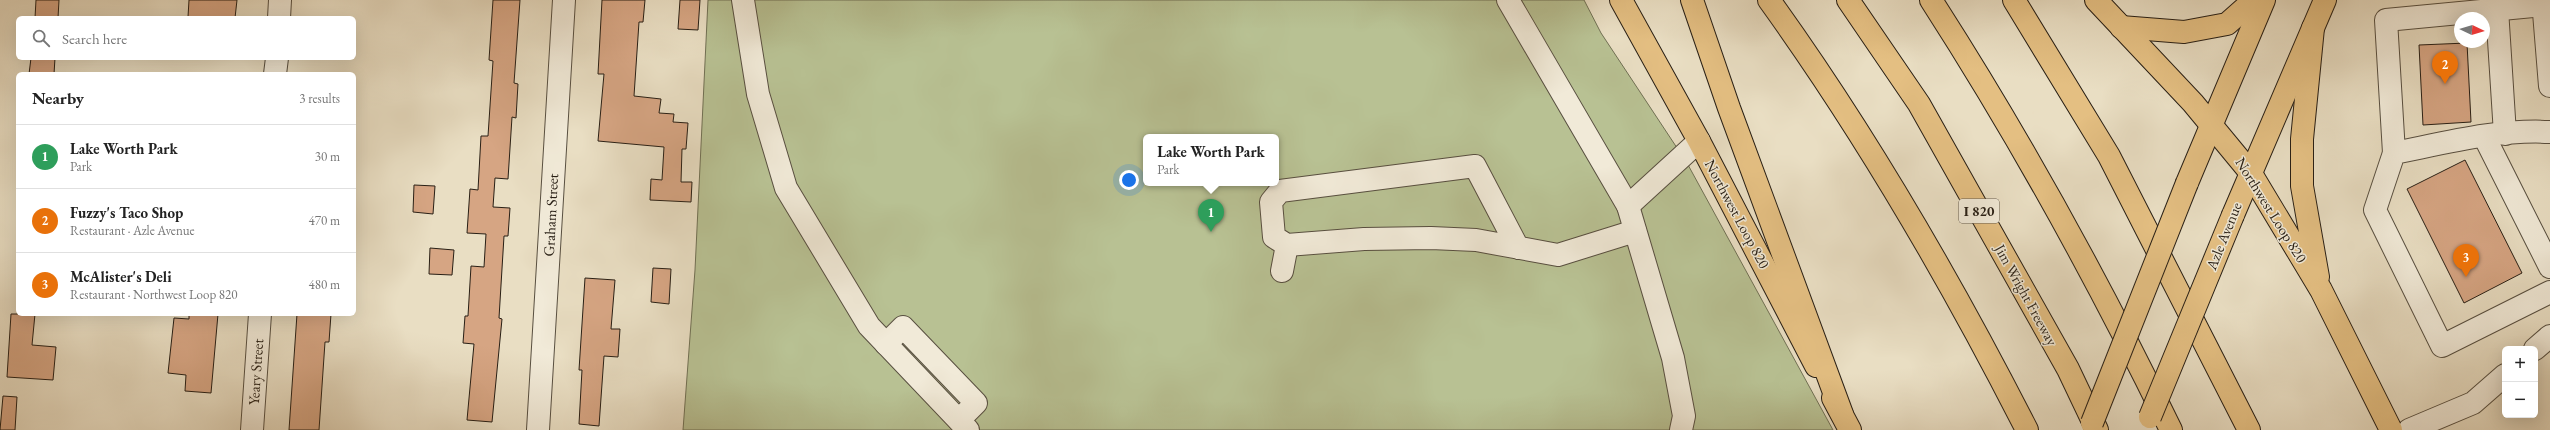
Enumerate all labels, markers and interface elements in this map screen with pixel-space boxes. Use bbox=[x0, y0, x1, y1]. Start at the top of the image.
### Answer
north arrow bbox=[2454, 12, 2490, 48]
search box bbox=[16, 16, 356, 60]
icon: search bbox=[30, 27, 52, 49]
text: Search here bbox=[62, 29, 127, 48]
pin: 2 bbox=[2432, 51, 2458, 84]
text: Nearby bbox=[32, 87, 84, 109]
text: 3 results bbox=[299, 90, 340, 107]
popup bbox=[1143, 134, 1279, 186]
text: Lake Worth Park bbox=[70, 139, 178, 158]
text: Lake Worth Park bbox=[1157, 142, 1265, 161]
text: 1 bbox=[42, 148, 48, 165]
text: 30 m bbox=[315, 148, 340, 165]
street label: Northwest Loop 820 bbox=[2231, 154, 2311, 266]
street label: Northwest Loop 820 bbox=[1701, 156, 1774, 272]
text: Park bbox=[70, 158, 92, 175]
text: Park bbox=[1157, 161, 1179, 178]
your location bbox=[1119, 170, 1139, 190]
street label: Graham Street bbox=[539, 173, 562, 257]
pin: 1 bbox=[1198, 199, 1224, 232]
road number: I 820 bbox=[1959, 199, 1999, 223]
street label: Azle Avenue bbox=[2201, 199, 2246, 273]
text: Fuzzy's Taco Shop bbox=[70, 203, 183, 222]
text: 2 bbox=[42, 212, 48, 229]
text: 470 m bbox=[309, 212, 340, 229]
text: Restaurant · Azle Avenue bbox=[70, 222, 195, 239]
street label: Jim Wright Freeway bbox=[1990, 239, 2062, 349]
pin: 3 bbox=[2453, 244, 2479, 277]
text: McAlister's Deli bbox=[70, 267, 172, 286]
text: 3 bbox=[42, 276, 48, 293]
text: 480 m bbox=[309, 276, 340, 293]
text: Restaurant · Northwest Loop 820 bbox=[70, 286, 238, 303]
street label: Yeary Street bbox=[244, 338, 267, 406]
map controls bbox=[2502, 346, 2538, 418]
button: + bbox=[2502, 346, 2538, 382]
button: − bbox=[2502, 382, 2538, 418]

